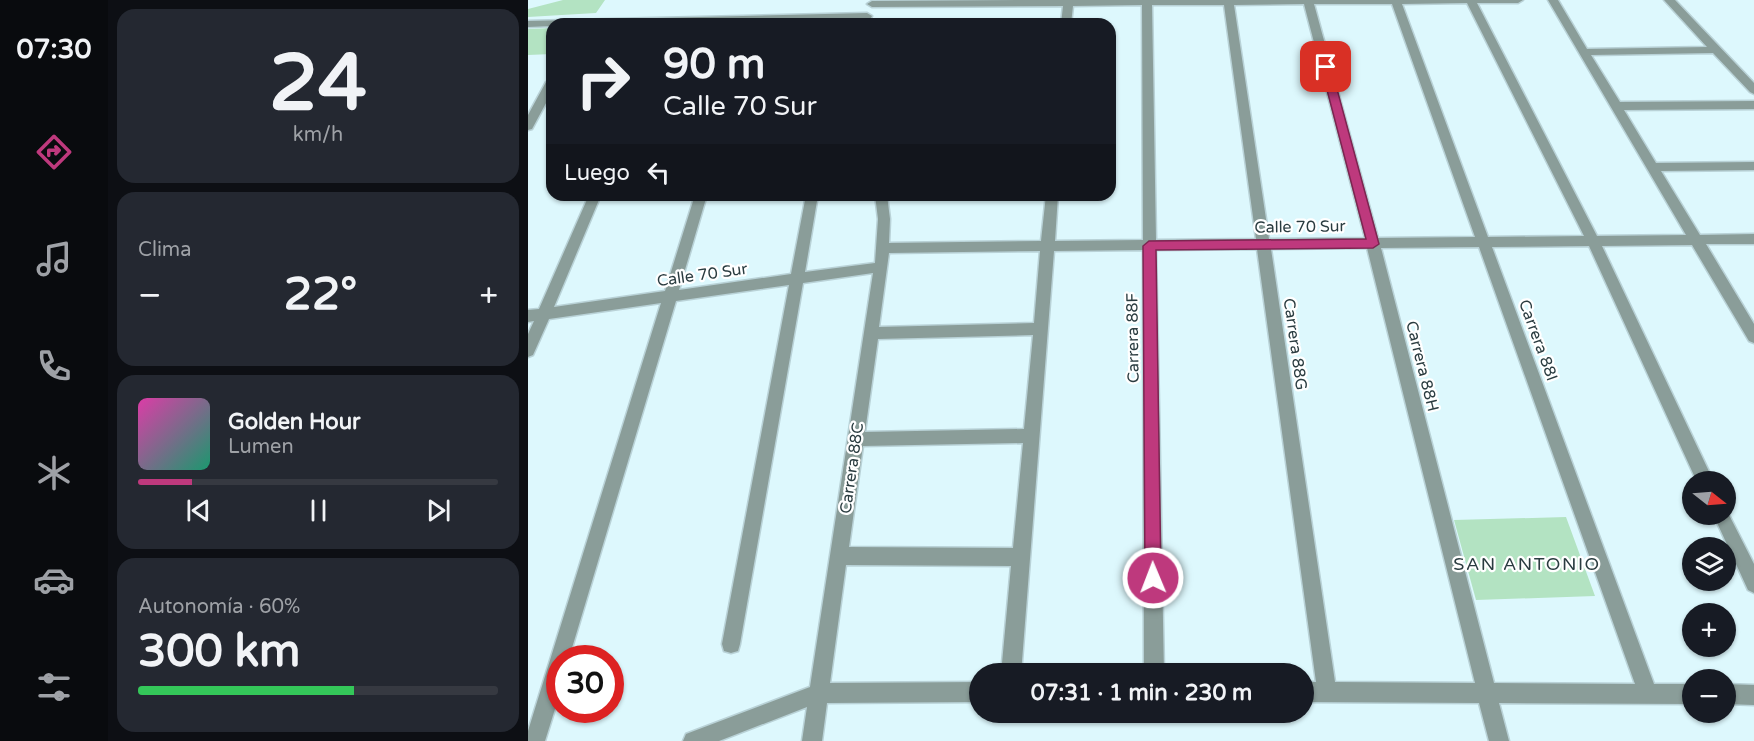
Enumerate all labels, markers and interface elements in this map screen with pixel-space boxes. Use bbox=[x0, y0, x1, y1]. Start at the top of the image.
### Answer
text: 07:30 bbox=[17, 33, 91, 66]
text: 24 bbox=[269, 37, 367, 131]
text: 90 m bbox=[663, 39, 765, 90]
pin bbox=[1300, 41, 1351, 92]
icon: right bbox=[564, 42, 642, 120]
icon: arrive bbox=[1309, 50, 1342, 83]
text: Calle 70 Sur bbox=[663, 90, 817, 123]
text: km/h bbox=[293, 123, 343, 147]
icon: directions bbox=[33, 131, 75, 173]
icon: left bbox=[642, 156, 675, 189]
text: Luego bbox=[564, 160, 630, 186]
street label: Calle 70 Sur bbox=[1254, 216, 1347, 238]
icon: music bbox=[33, 238, 75, 280]
text: Clima bbox=[138, 238, 191, 262]
street label: Calle 70 Sur bbox=[656, 259, 750, 291]
text: 22° bbox=[284, 268, 357, 322]
text: − bbox=[138, 276, 162, 315]
text: + bbox=[479, 276, 498, 315]
street label: Carrera 88F bbox=[1122, 292, 1144, 383]
street label: Carrera 88G bbox=[1279, 297, 1311, 391]
street label: Carrera 88I bbox=[1514, 297, 1562, 384]
street label: Carrera 88H bbox=[1401, 319, 1443, 414]
icon: phone bbox=[33, 345, 75, 387]
text: Golden Hour bbox=[228, 409, 360, 435]
street label: Carrera 88C bbox=[836, 421, 868, 515]
text: Lumen bbox=[228, 435, 294, 459]
icon: climate bbox=[33, 452, 75, 494]
north arrow bbox=[1682, 471, 1736, 525]
map controls bbox=[1682, 471, 1736, 723]
icon: previous bbox=[182, 494, 215, 527]
icon: pause bbox=[302, 494, 335, 527]
icon: next bbox=[422, 494, 455, 527]
button: layers bbox=[1682, 537, 1736, 591]
position arrow bbox=[1121, 546, 1185, 610]
district label: SAN ANTONIO bbox=[1453, 553, 1601, 575]
icon: car bbox=[33, 559, 75, 601]
text: Autonomía · 60% bbox=[138, 595, 300, 619]
button: + bbox=[1682, 603, 1736, 657]
text: 300 km bbox=[138, 625, 300, 679]
speed limit sign: 30 bbox=[546, 645, 624, 723]
icon: filters bbox=[33, 666, 75, 708]
button: − bbox=[1682, 669, 1736, 723]
text: 07:31 · 1 min · 230 m bbox=[1031, 680, 1252, 706]

